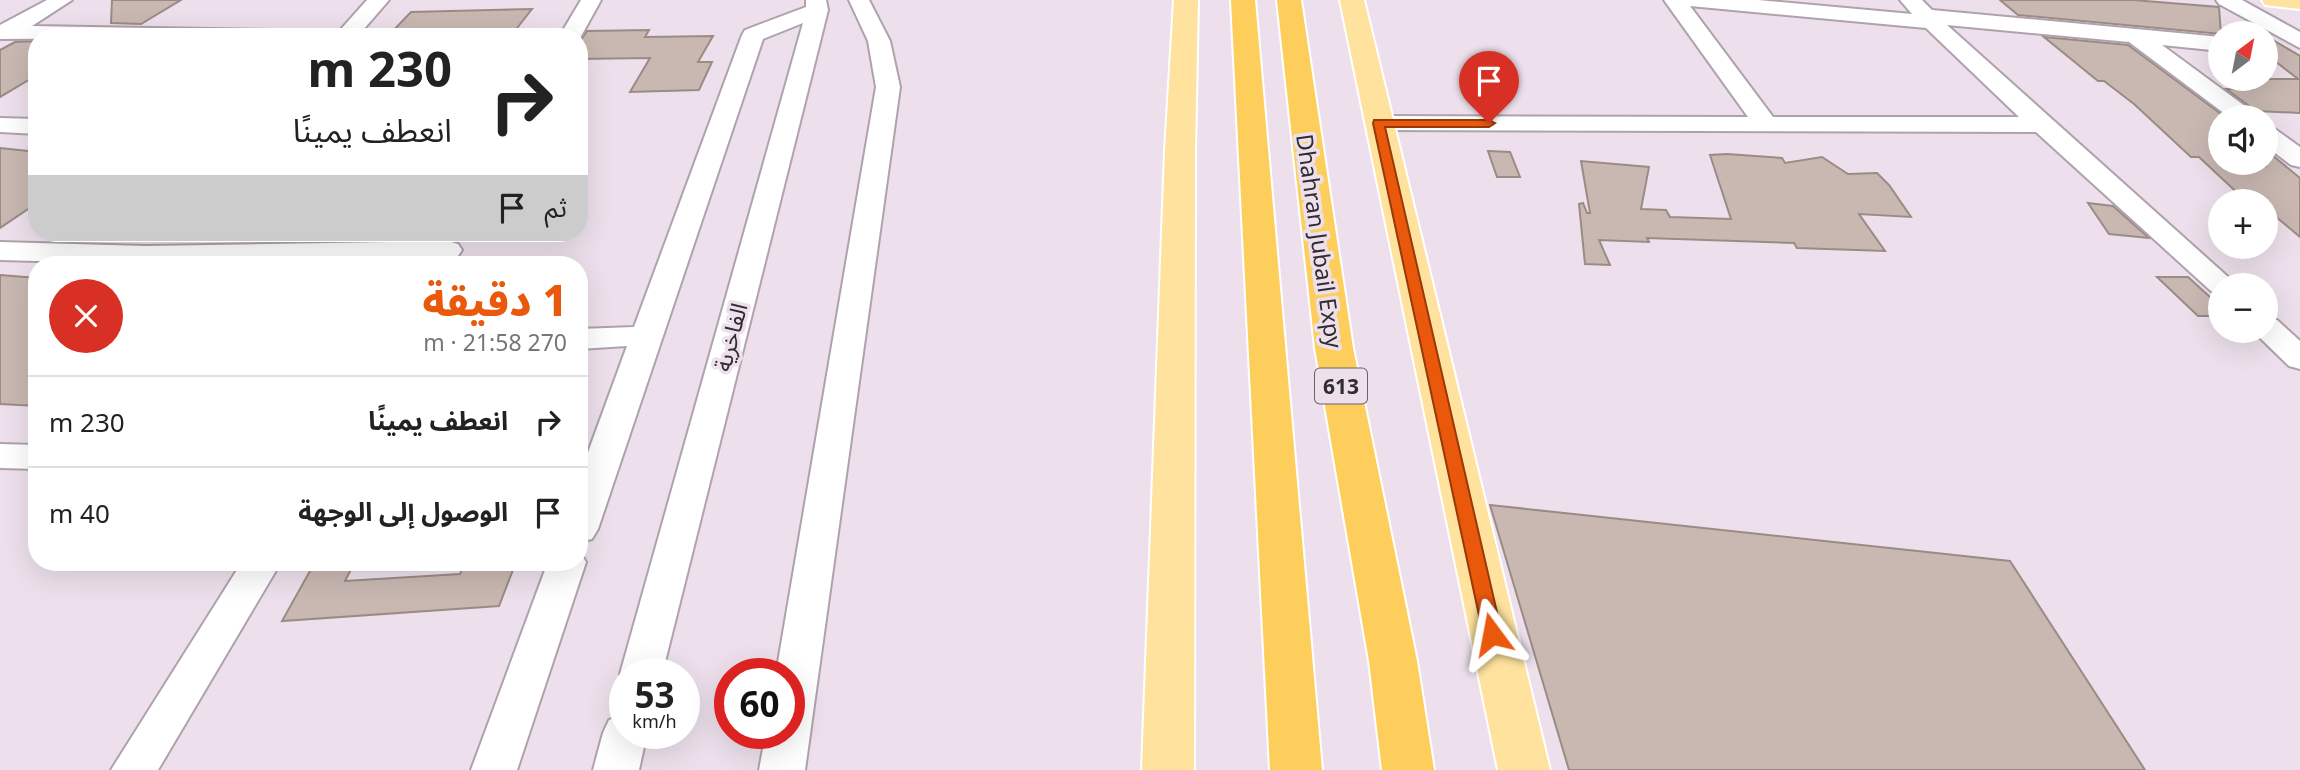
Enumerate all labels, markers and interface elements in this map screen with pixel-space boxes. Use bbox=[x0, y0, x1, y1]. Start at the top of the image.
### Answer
north arrow bbox=[2208, 21, 2278, 91]
map controls bbox=[2208, 21, 2278, 343]
text: 230 m bbox=[307, 35, 452, 101]
pin bbox=[1459, 51, 1519, 123]
icon: right bbox=[476, 56, 567, 147]
icon: arrive bbox=[1470, 62, 1508, 100]
button: sound bbox=[2208, 105, 2278, 175]
text: انعطف يمينًا bbox=[293, 108, 452, 151]
street label: Dhahran Jubail Expy bbox=[1289, 132, 1351, 350]
icon: arrive bbox=[493, 189, 531, 227]
text: ثم bbox=[545, 189, 567, 225]
button: + bbox=[2208, 189, 2278, 259]
text: 1 دقيقة bbox=[422, 271, 567, 328]
button: − bbox=[2208, 273, 2278, 343]
button: close bbox=[49, 279, 123, 353]
street label: الفاخرية bbox=[706, 299, 754, 375]
text: 270 m · 21:58 bbox=[423, 326, 567, 358]
road number: 613 bbox=[1315, 368, 1367, 404]
text: انعطف يمينًا bbox=[368, 402, 508, 438]
icon: right bbox=[529, 403, 567, 441]
text: 230 m bbox=[49, 404, 125, 440]
text: الوصول إلى الوجهة bbox=[298, 493, 508, 529]
icon: arrive bbox=[529, 494, 567, 532]
text: 40 m bbox=[49, 495, 110, 531]
position arrow bbox=[1455, 597, 1529, 671]
speed limit sign: 60 bbox=[714, 658, 805, 749]
text: 53 bbox=[634, 671, 675, 718]
text: km/h bbox=[632, 709, 677, 733]

